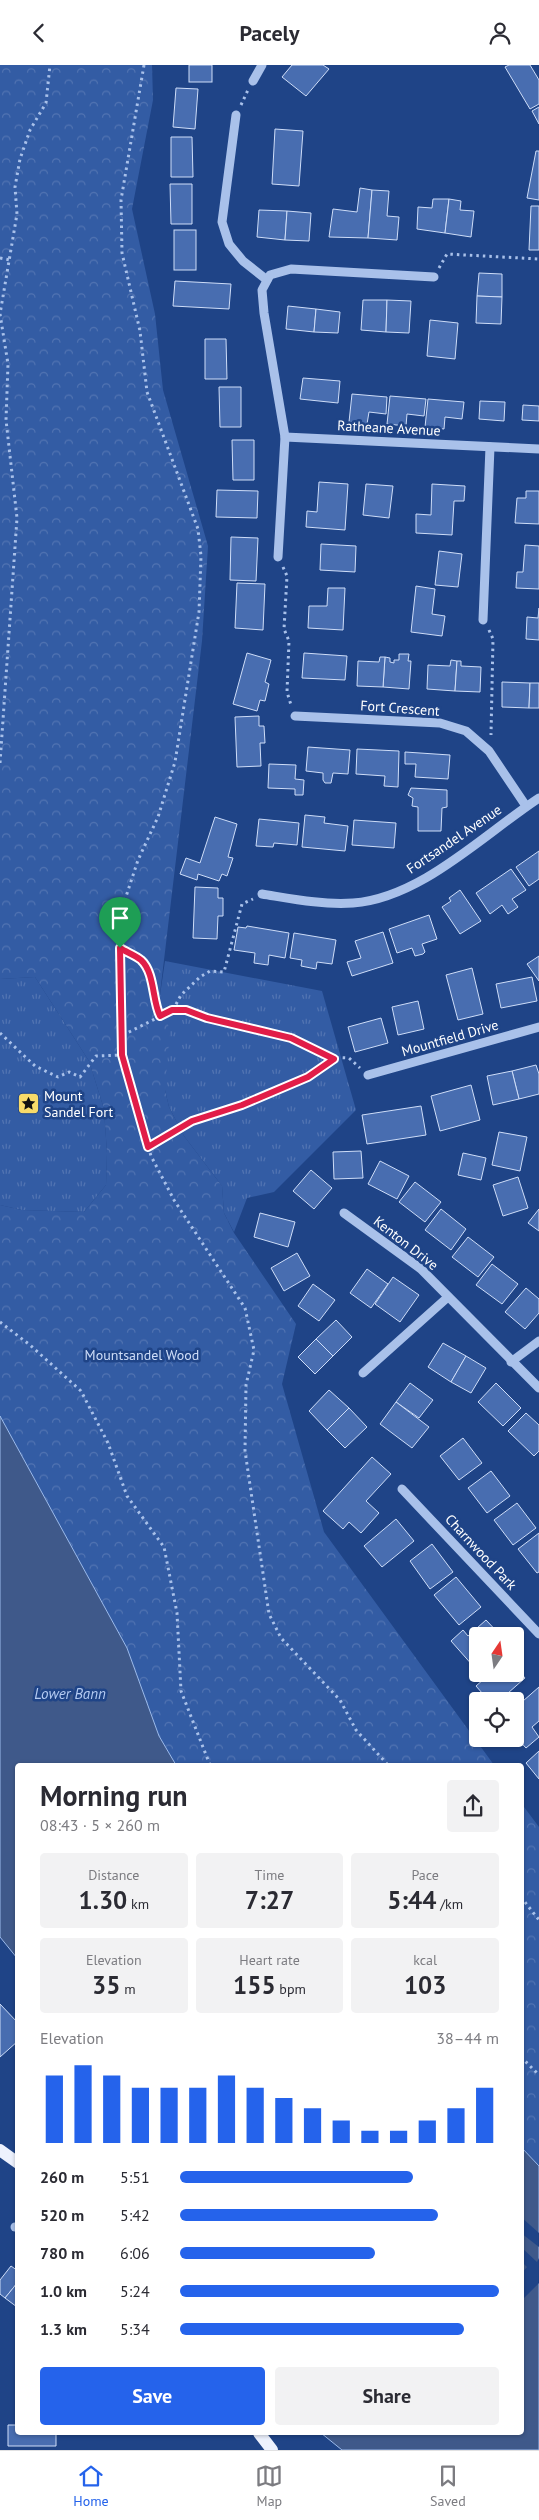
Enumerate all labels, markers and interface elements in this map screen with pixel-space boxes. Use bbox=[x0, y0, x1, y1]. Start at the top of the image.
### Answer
icon: back bbox=[25, 19, 53, 47]
text: Pacely bbox=[239, 19, 300, 47]
icon: person bbox=[486, 19, 514, 47]
street label: Ratheane Avenue bbox=[337, 416, 441, 440]
street label: Fort Crescent bbox=[360, 696, 441, 720]
street label: Fortsandel Avenue bbox=[403, 801, 505, 877]
pin bbox=[99, 897, 141, 948]
icon: arrive bbox=[106, 904, 134, 932]
street label: Mountfield Drive bbox=[399, 1016, 501, 1060]
place label: Mount Sandel Fort bbox=[44, 1087, 113, 1121]
place icon: Mount Sandel Fort bbox=[16, 1092, 40, 1116]
street label: Kenton Drive bbox=[370, 1212, 442, 1274]
park label: Mountsandel Wood bbox=[85, 1346, 199, 1364]
street label: Charnwood Park bbox=[441, 1510, 521, 1594]
north arrow bbox=[469, 1627, 524, 1683]
map controls bbox=[469, 1627, 524, 1747]
water label: Lower Bann bbox=[34, 1684, 106, 1703]
button: locate bbox=[469, 1692, 524, 1747]
text: Morning run bbox=[40, 1777, 188, 1814]
button: share bbox=[447, 1780, 499, 1832]
text: 08:43 · 5 × 260 m bbox=[40, 1815, 160, 1835]
text: Distance bbox=[88, 1866, 139, 1884]
text: Time bbox=[254, 1866, 285, 1884]
text: Pace bbox=[411, 1866, 439, 1884]
text: 1.30 bbox=[79, 1884, 127, 1916]
text: 7:27 bbox=[245, 1884, 294, 1916]
text: 5:44 bbox=[387, 1884, 436, 1916]
text: km bbox=[127, 1895, 149, 1913]
text: /km bbox=[436, 1895, 463, 1913]
text: Elevation bbox=[86, 1951, 142, 1969]
text: Heart rate bbox=[239, 1951, 300, 1969]
text: kcal bbox=[413, 1951, 437, 1969]
text: 35 bbox=[92, 1969, 120, 2001]
text: 155 bbox=[233, 1969, 276, 2001]
text: 103 bbox=[404, 1969, 446, 2001]
text: m bbox=[120, 1980, 136, 1998]
text: bpm bbox=[276, 1980, 306, 1998]
text: Elevation bbox=[40, 2028, 104, 2048]
text: 38–44 m bbox=[436, 2028, 499, 2048]
text: 260 m bbox=[40, 2167, 84, 2187]
text: 5:51 bbox=[120, 2167, 150, 2187]
text: 520 m bbox=[40, 2205, 84, 2225]
text: 5:42 bbox=[120, 2205, 150, 2225]
text: 780 m bbox=[40, 2243, 84, 2263]
text: 6:06 bbox=[120, 2243, 150, 2263]
text: 1.0 km bbox=[40, 2281, 87, 2301]
text: 5:24 bbox=[120, 2281, 150, 2301]
text: 1.3 km bbox=[40, 2319, 87, 2339]
text: 5:34 bbox=[120, 2319, 150, 2339]
button: Save bbox=[40, 2367, 265, 2425]
button: Share bbox=[275, 2367, 499, 2425]
tab: Home bbox=[73, 2462, 109, 2510]
tab: Map bbox=[255, 2462, 283, 2510]
tab: Saved bbox=[430, 2462, 466, 2510]

